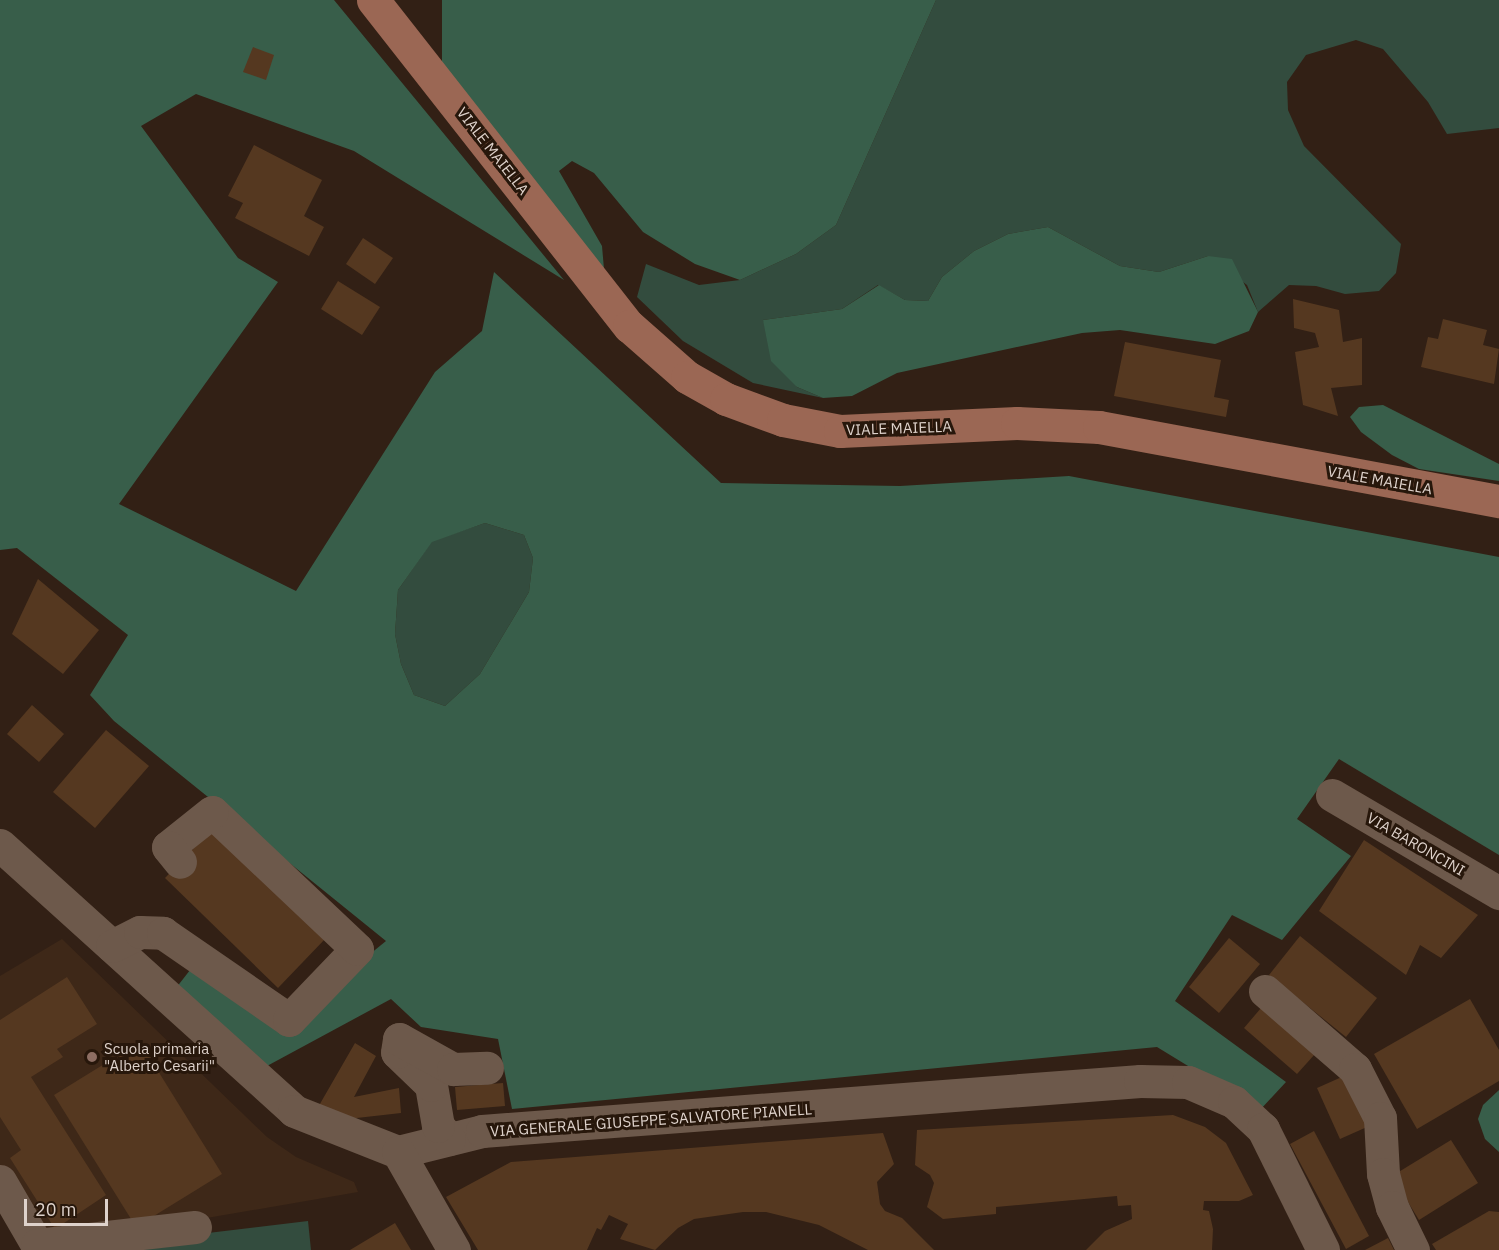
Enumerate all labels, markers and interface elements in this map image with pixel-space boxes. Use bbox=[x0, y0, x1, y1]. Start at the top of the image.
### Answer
street label: VIALE MAIELLA bbox=[453, 104, 533, 198]
street label: VIALE MAIELLA bbox=[846, 417, 952, 439]
street label: VIALE MAIELLA bbox=[1326, 462, 1434, 498]
street label: VIA BARONCINI bbox=[1364, 809, 1468, 879]
place label: Scuola primaria "Alberto Cesarii" bbox=[104, 1039, 215, 1074]
marker: Scuola primaria "Alberto Cesarii" bbox=[85, 1050, 99, 1064]
street label: VIA GENERALE GIUSEPPE SALVATORE PIANELL bbox=[490, 1100, 812, 1140]
scale bar bbox=[27, 1187, 111, 1225]
text: 20 m bbox=[35, 1198, 77, 1221]

